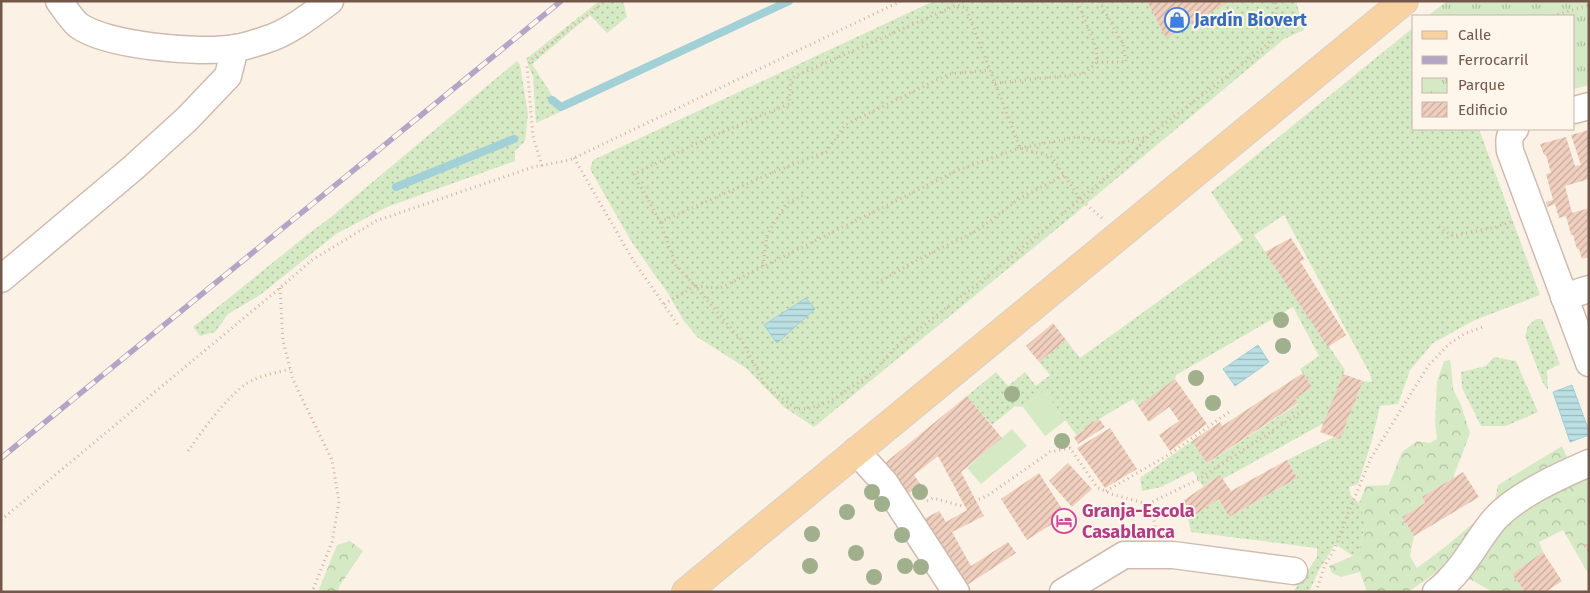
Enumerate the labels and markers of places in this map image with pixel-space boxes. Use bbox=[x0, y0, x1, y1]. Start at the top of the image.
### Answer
shop icon: Jardín Biovert bbox=[1164, 7, 1190, 33]
place label: Jardín Biovert bbox=[1193, 9, 1308, 31]
place label: Granja-Escola Casablanca bbox=[1082, 500, 1195, 543]
hotel icon: Granja-Escola Casablanca bbox=[1051, 508, 1077, 534]

